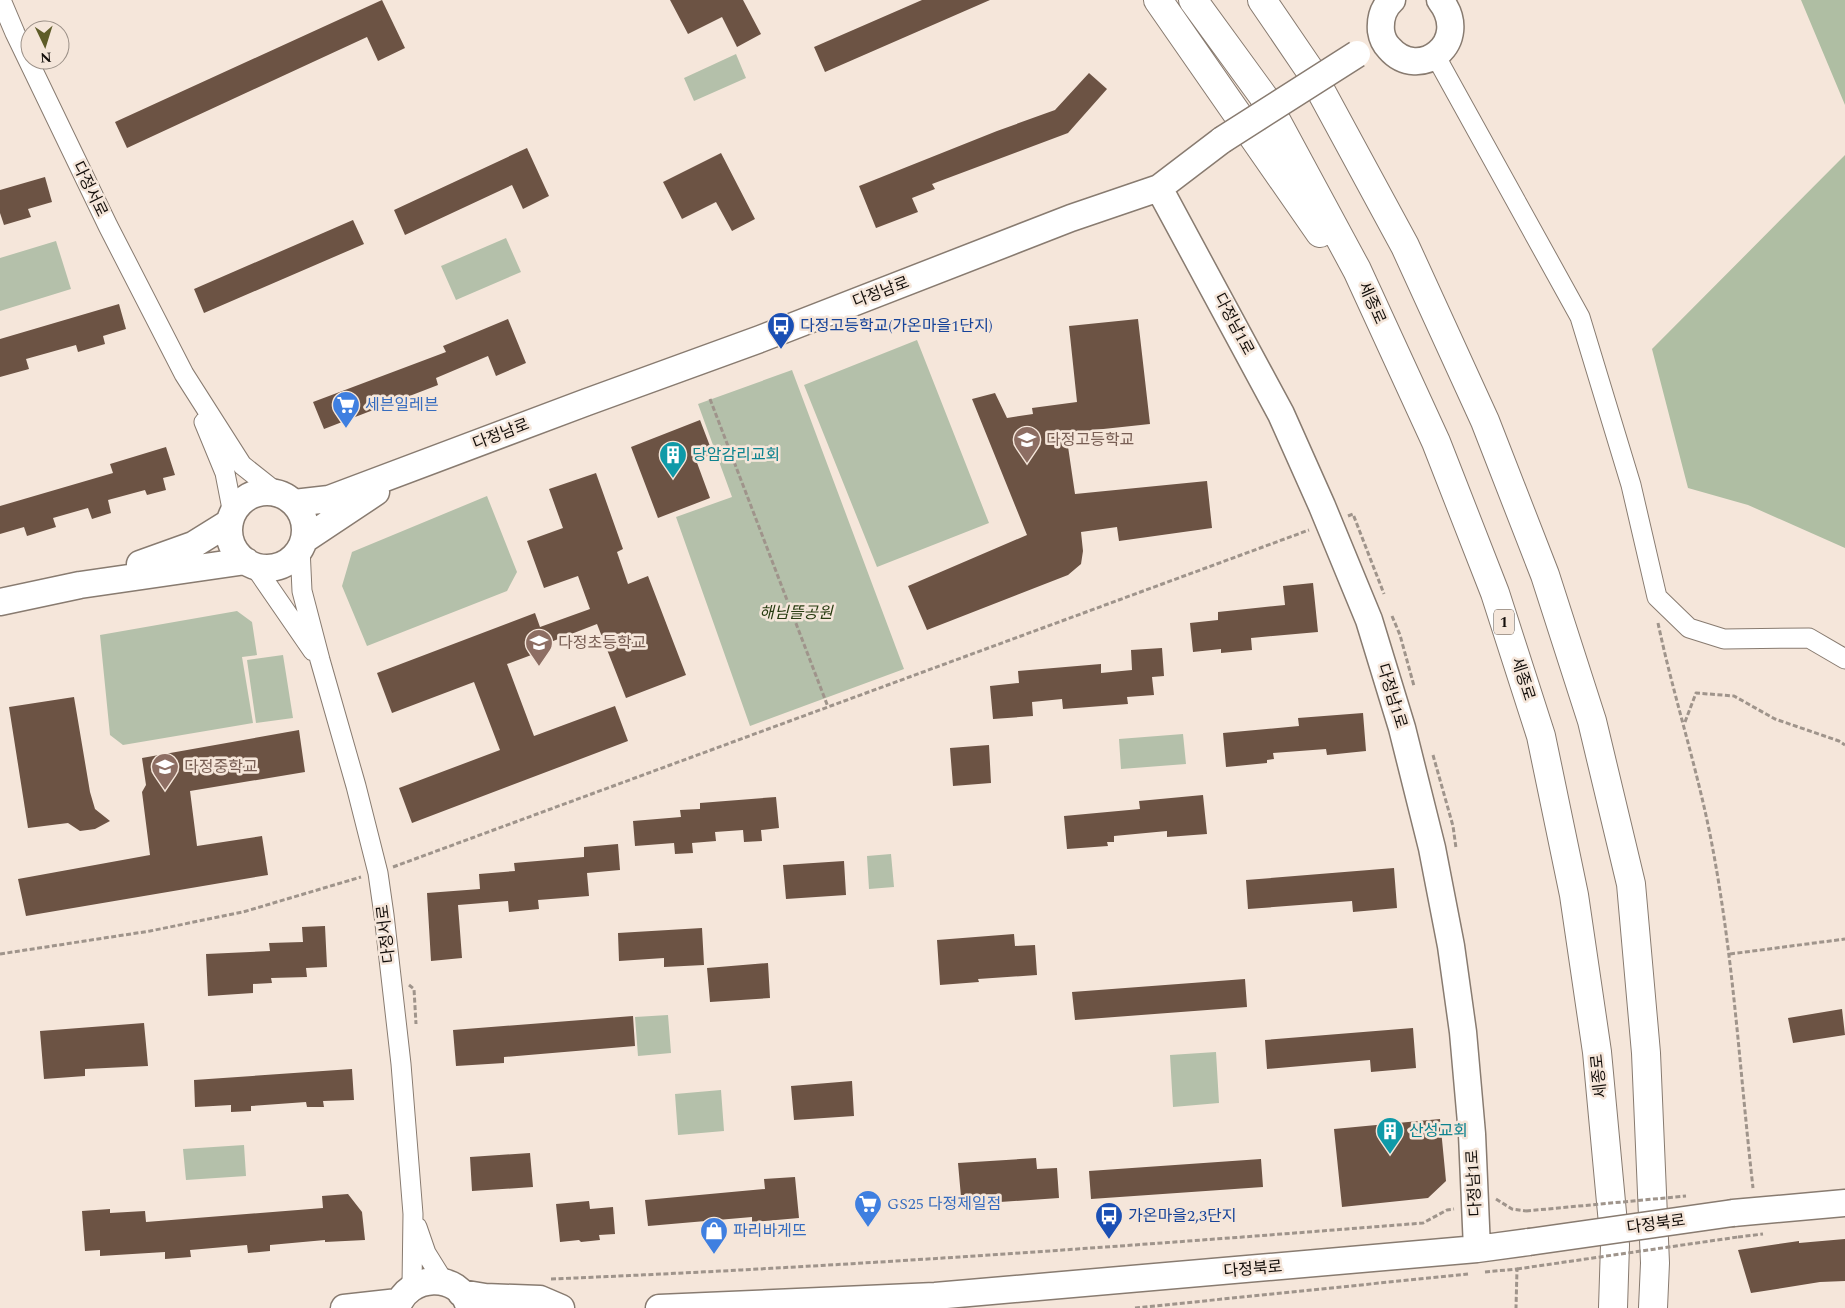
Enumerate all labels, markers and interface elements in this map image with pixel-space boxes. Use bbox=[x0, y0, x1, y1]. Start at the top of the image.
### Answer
north arrow bbox=[20, 20, 70, 70]
text: N bbox=[39, 47, 52, 68]
street label: 다정서로 bbox=[66, 157, 114, 221]
street label: 다정남로 bbox=[849, 270, 913, 314]
street label: 세종로 bbox=[1352, 278, 1392, 328]
street label: 다정남1로 bbox=[1208, 289, 1260, 359]
bus stop icon: 다정고등학교(가온마을1단지) bbox=[766, 311, 796, 350]
place label: 다정고등학교(가온마을1단지) bbox=[800, 314, 993, 338]
supermarket icon: 세븐일레븐 bbox=[331, 390, 361, 429]
place label: 세븐일레븐 bbox=[365, 393, 439, 417]
street label: 다정남로 bbox=[469, 412, 533, 456]
school or university icon: 다정고등학교 bbox=[1012, 425, 1042, 464]
place label: 다정고등학교 bbox=[1046, 428, 1134, 452]
building icon: 당암감리교회 bbox=[658, 440, 688, 479]
place label: 당암감리교회 bbox=[692, 443, 780, 467]
park label: 해님뜰공원 bbox=[759, 601, 834, 625]
road number: 1 bbox=[1494, 610, 1514, 634]
school or university icon: 다정초등학교 bbox=[524, 628, 554, 667]
place label: 다정초등학교 bbox=[558, 631, 646, 655]
street label: 세종로 bbox=[1505, 654, 1541, 704]
street label: 다정남1로 bbox=[1371, 661, 1413, 732]
school or university icon: 다정중학교 bbox=[150, 752, 180, 791]
place label: 다정중학교 bbox=[184, 755, 258, 779]
street label: 다정서로 bbox=[370, 903, 401, 965]
street label: 세종로 bbox=[1585, 1053, 1613, 1099]
building icon: 산성교회 bbox=[1375, 1116, 1405, 1155]
place label: 산성교회 bbox=[1409, 1119, 1468, 1143]
street label: 다정남1로 bbox=[1460, 1149, 1488, 1217]
supermarket icon: GS25 다정제일점 bbox=[853, 1189, 883, 1228]
place label: GS25 다정제일점 bbox=[887, 1192, 1001, 1216]
bus stop icon: 가온마을2,3단지 bbox=[1094, 1201, 1124, 1240]
place label: 가온마을2,3단지 bbox=[1128, 1204, 1236, 1228]
street label: 다정북로 bbox=[1625, 1208, 1687, 1240]
shop icon: 파리바게뜨 bbox=[699, 1216, 729, 1255]
place label: 파리바게뜨 bbox=[733, 1219, 807, 1243]
street label: 다정북로 bbox=[1223, 1254, 1284, 1284]

